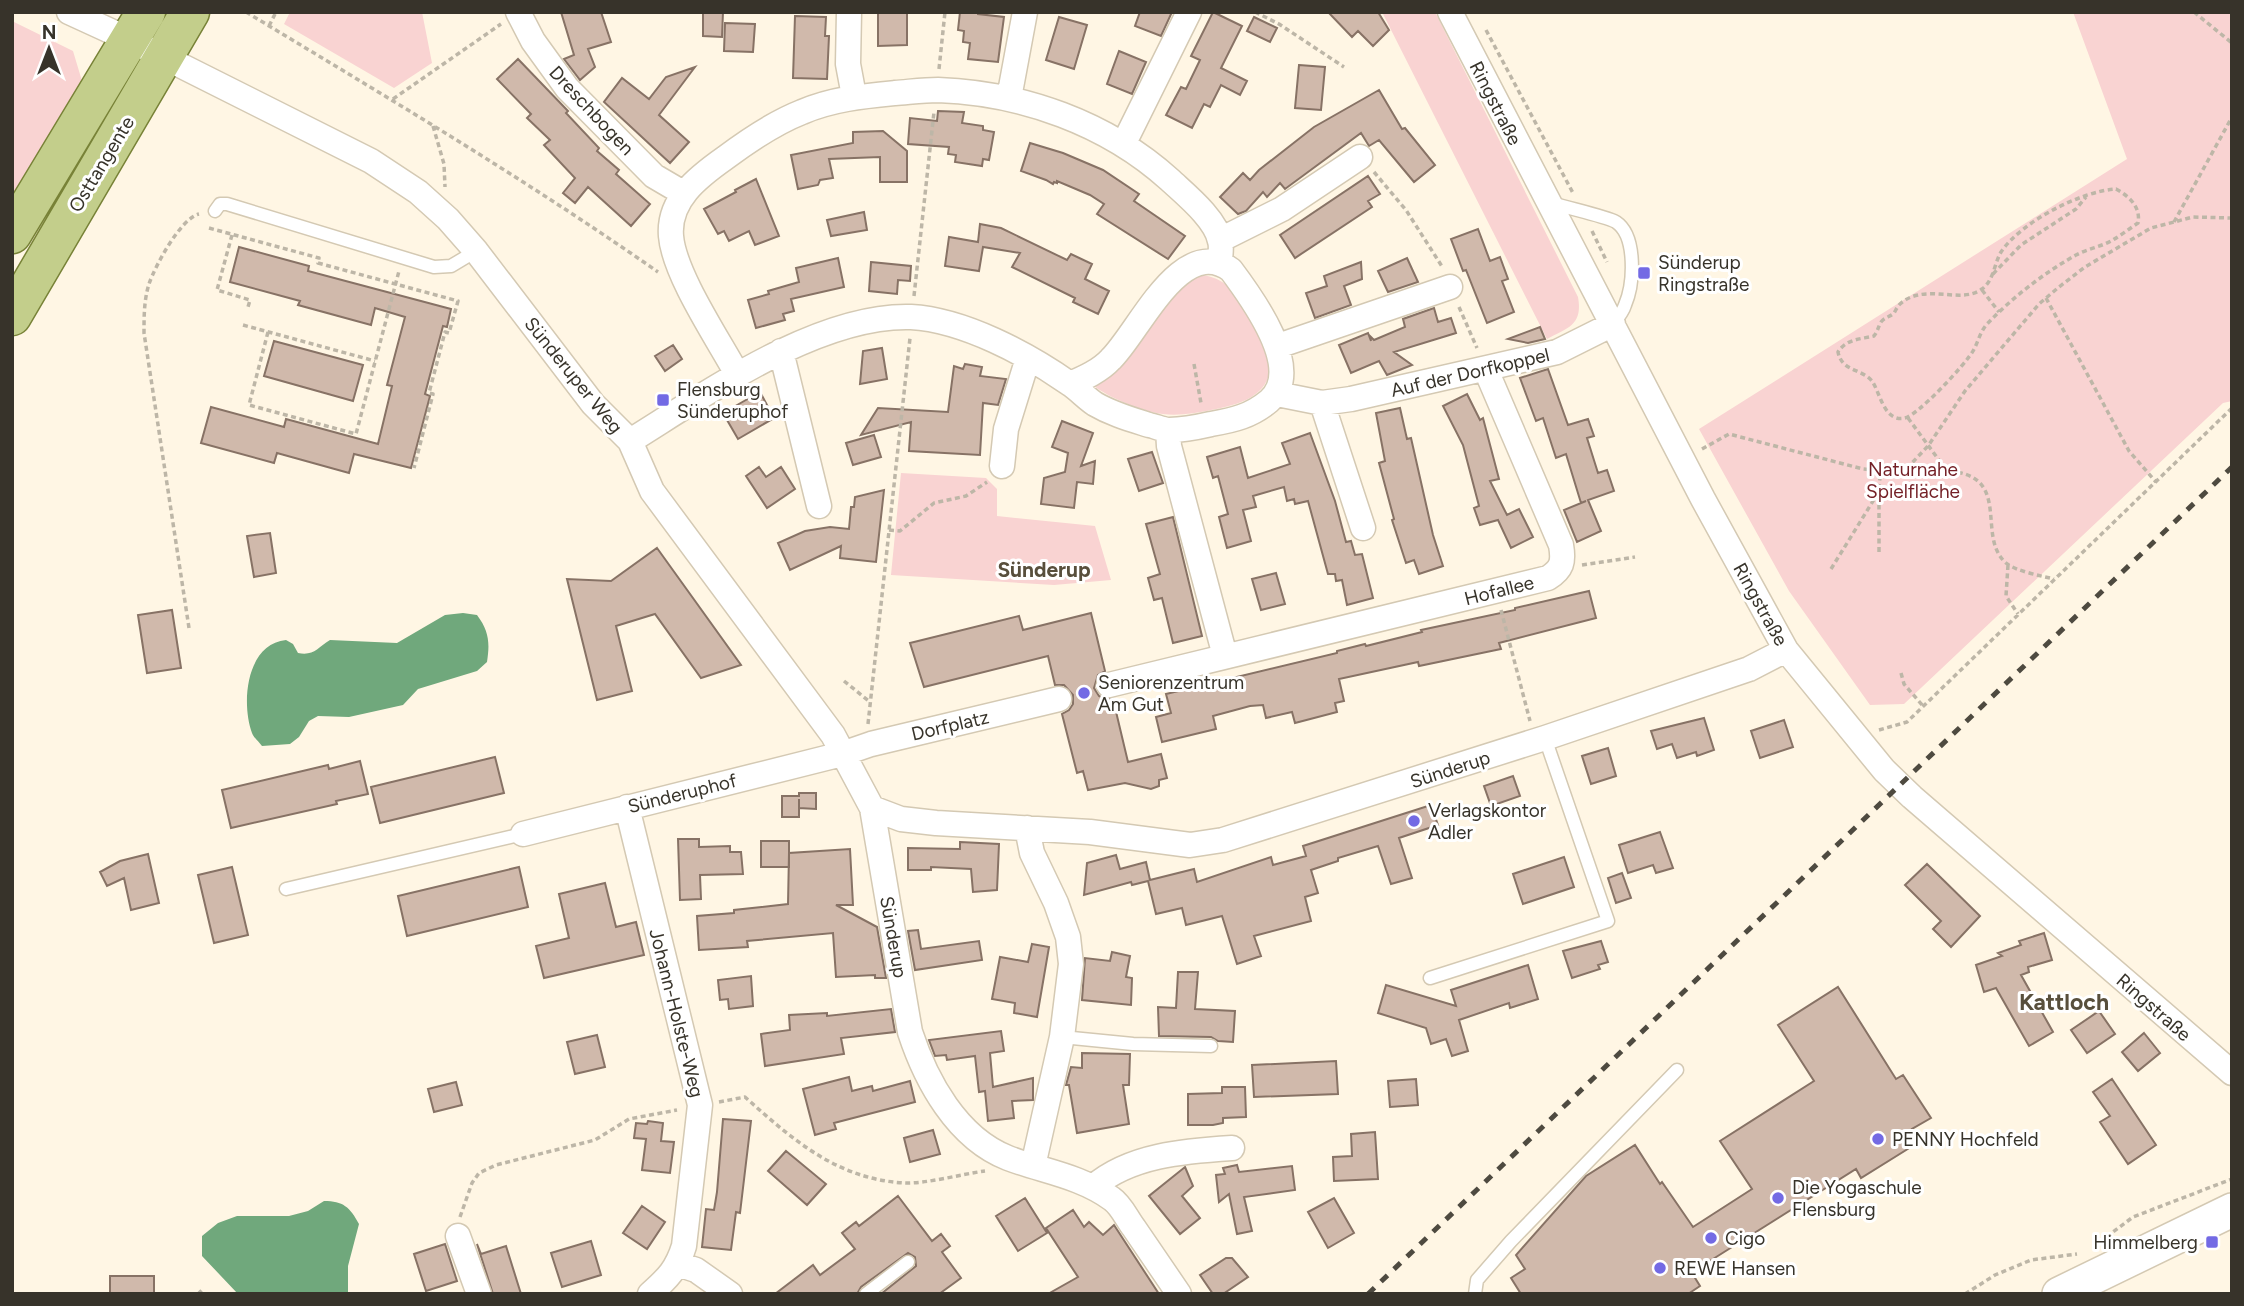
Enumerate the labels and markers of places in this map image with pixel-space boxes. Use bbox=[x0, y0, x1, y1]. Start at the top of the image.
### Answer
place label: Sünderup Ringstraße bbox=[1658, 251, 1749, 296]
marker: Sünderup Ringstraße bbox=[1636, 265, 1652, 281]
place label: Flensburg Sünderuphof bbox=[677, 378, 788, 423]
marker: Flensburg Sünderuphof bbox=[655, 392, 671, 408]
place label: Seniorenzentrum Am Gut bbox=[1098, 671, 1244, 716]
marker: Seniorenzentrum Am Gut bbox=[1076, 685, 1092, 701]
place label: Verlagskontor Adler bbox=[1428, 799, 1547, 844]
marker: Verlagskontor Adler bbox=[1406, 813, 1422, 829]
place label: PENNY Hochfeld bbox=[1892, 1128, 2039, 1151]
marker: PENNY Hochfeld bbox=[1870, 1131, 1886, 1147]
place label: Die Yogaschule Flensburg bbox=[1792, 1176, 1922, 1221]
marker: Die Yogaschule Flensburg bbox=[1770, 1190, 1786, 1206]
place label: Cigo bbox=[1725, 1227, 1765, 1250]
marker: Cigo bbox=[1703, 1230, 1719, 1246]
place label: Himmelberg bbox=[2093, 1231, 2198, 1254]
marker: Himmelberg bbox=[2204, 1234, 2220, 1250]
place label: REWE Hansen bbox=[1674, 1257, 1796, 1280]
marker: REWE Hansen bbox=[1652, 1260, 1668, 1276]

